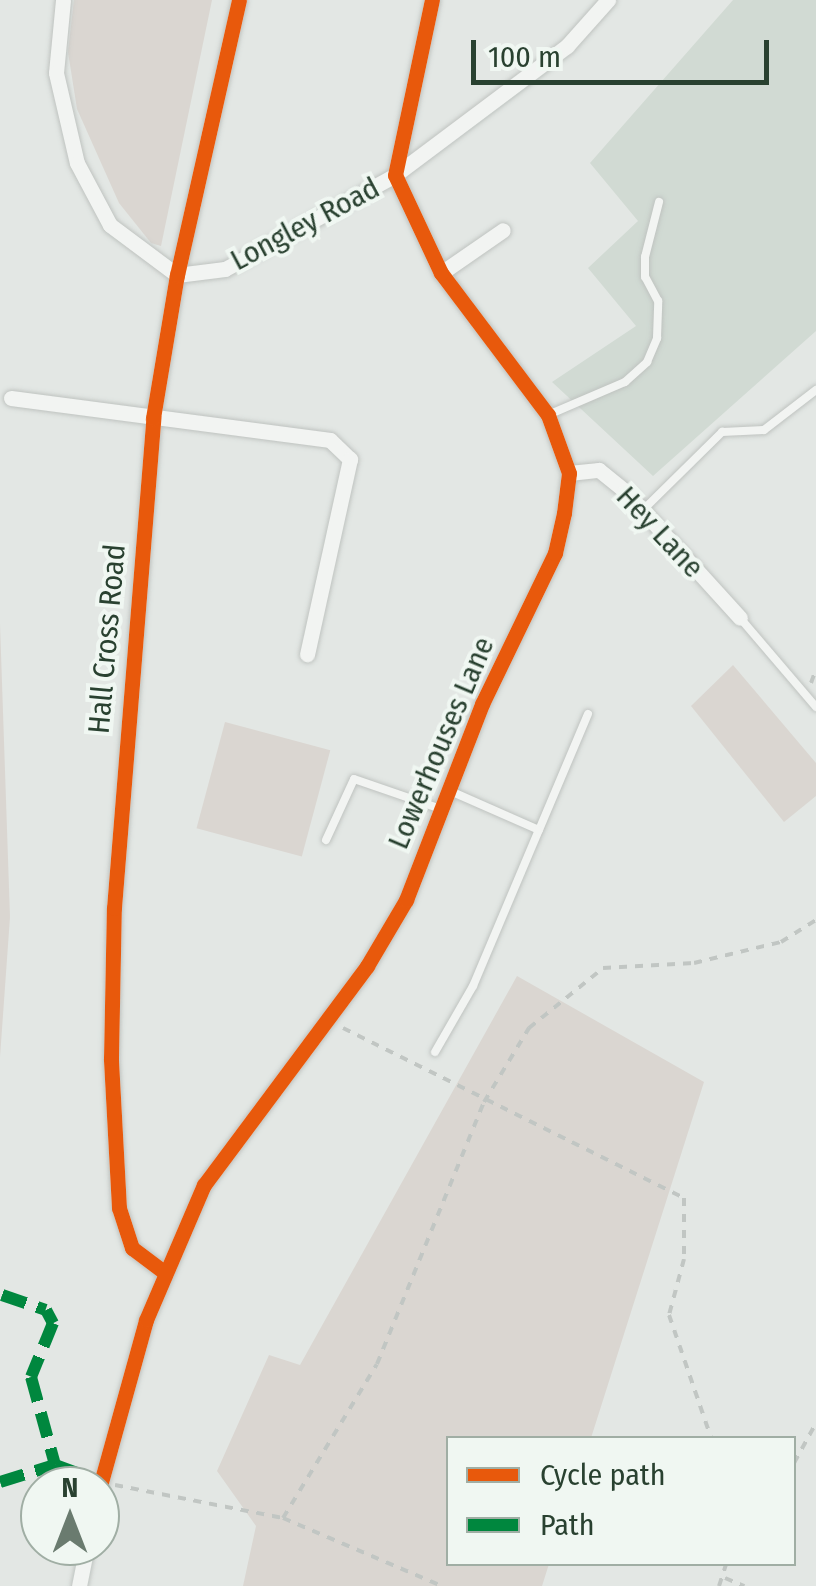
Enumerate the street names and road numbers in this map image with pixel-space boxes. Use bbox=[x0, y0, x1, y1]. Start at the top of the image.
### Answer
street label: Longley Road bbox=[224, 170, 386, 278]
street label: Hey Lane bbox=[609, 479, 711, 585]
street label: Hall Cross Road bbox=[81, 543, 133, 735]
street label: Lowerhouses Lane bbox=[380, 632, 502, 854]

